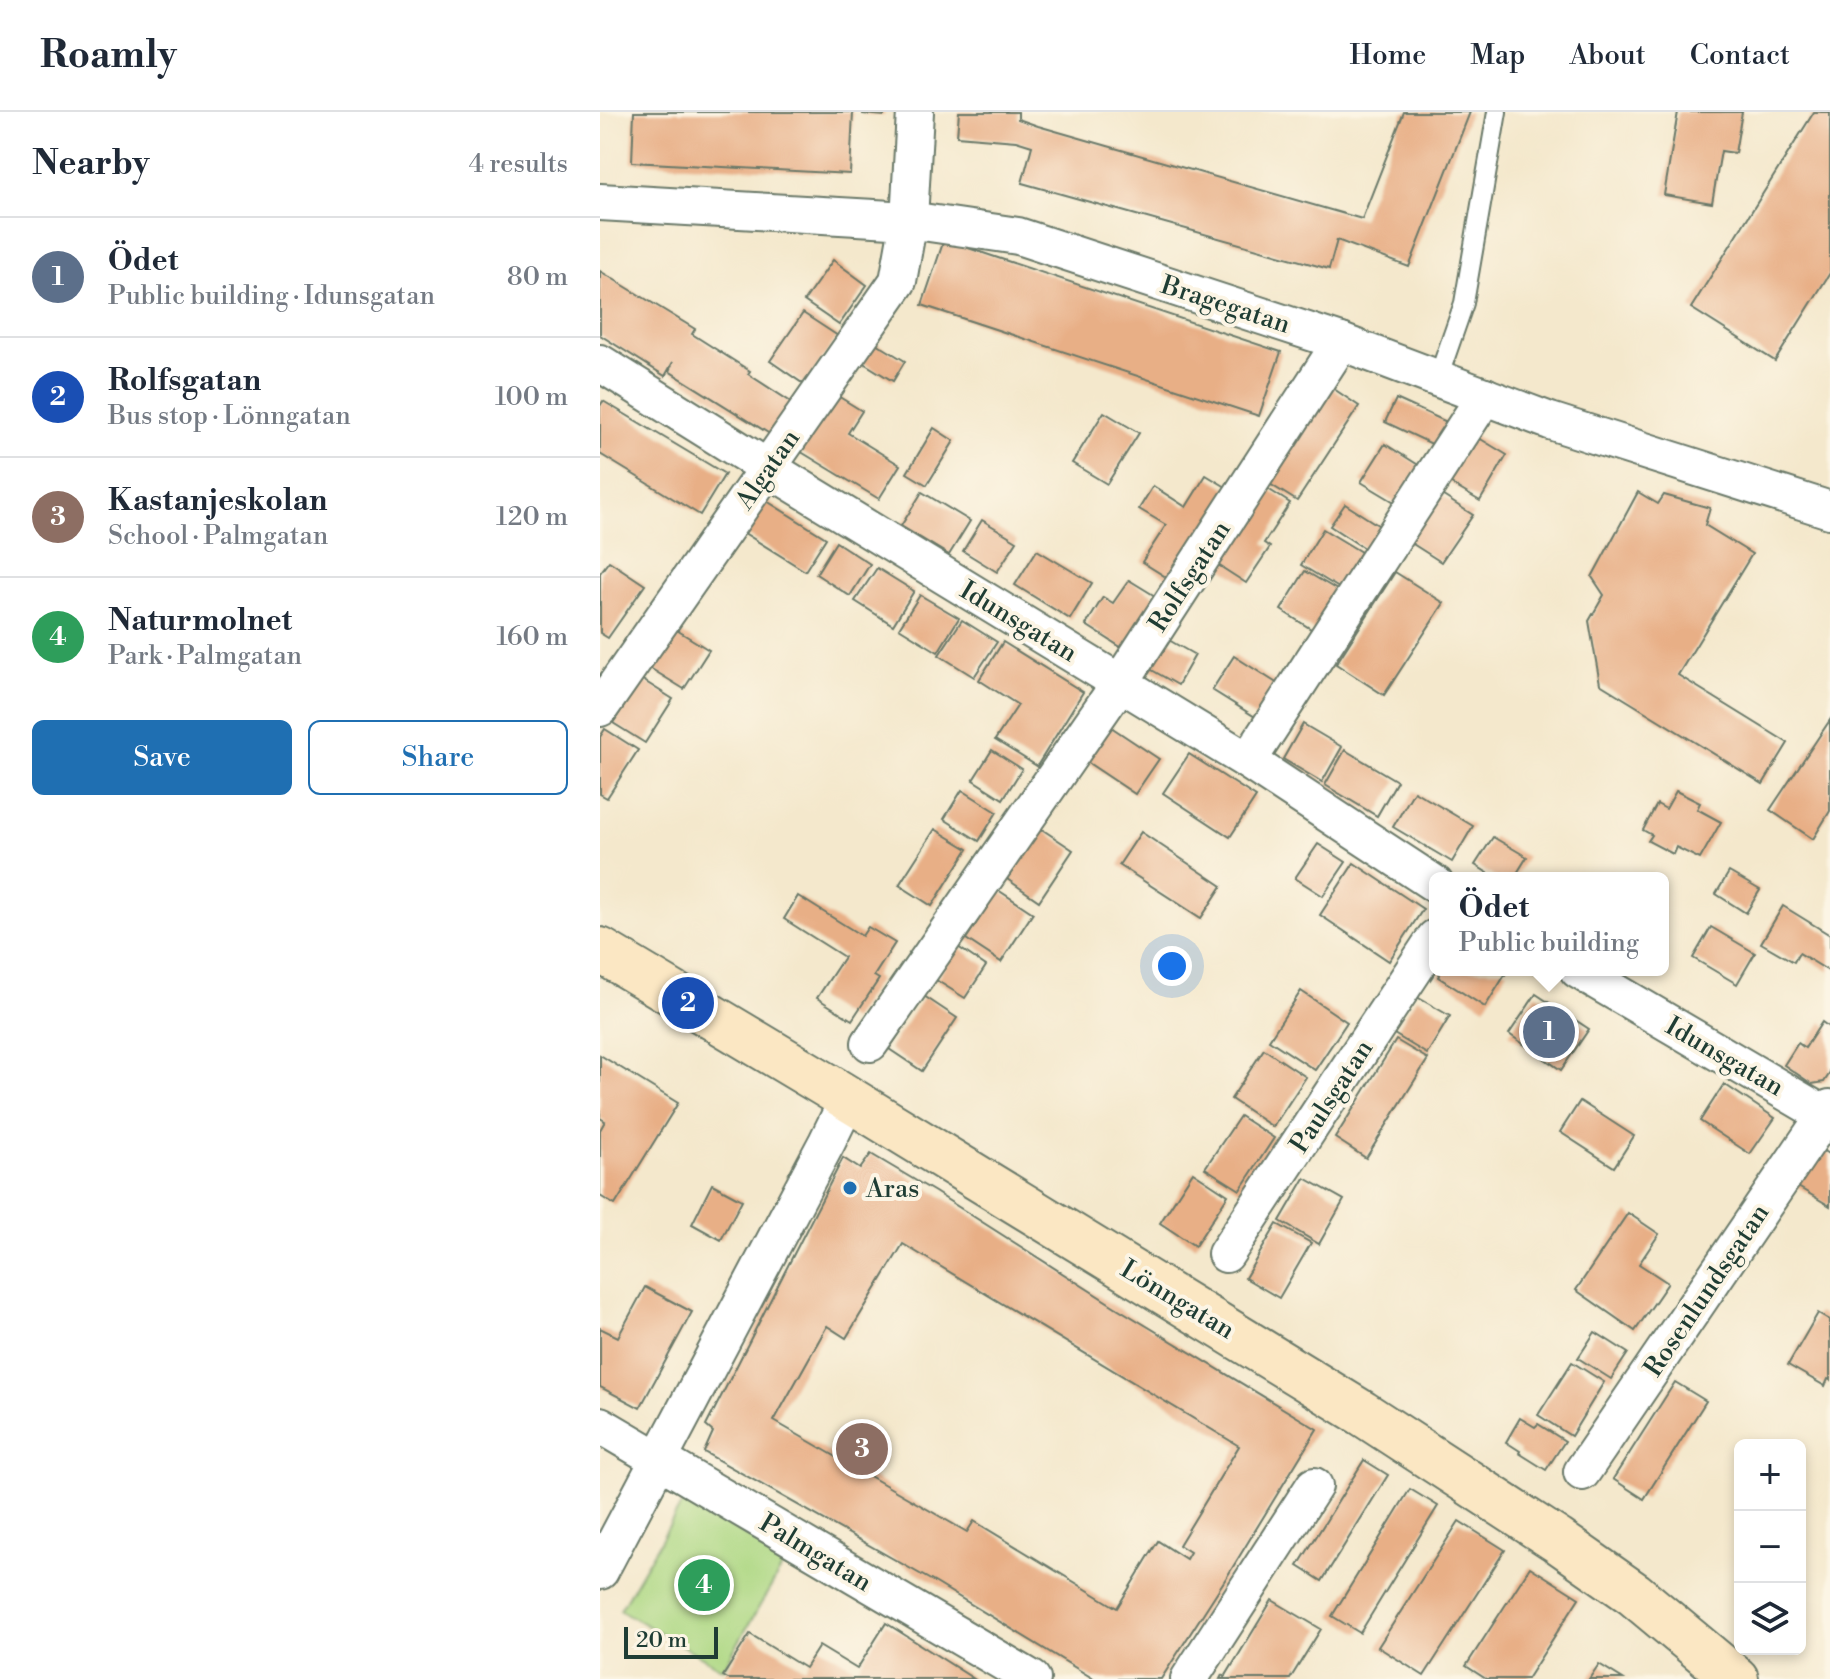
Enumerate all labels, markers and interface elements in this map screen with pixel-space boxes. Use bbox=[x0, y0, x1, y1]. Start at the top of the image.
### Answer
text: Roamly bbox=[40, 32, 177, 79]
text: Home bbox=[1350, 38, 1426, 73]
text: Map bbox=[1470, 38, 1525, 73]
text: About bbox=[1569, 38, 1646, 73]
text: Contact bbox=[1690, 38, 1790, 73]
text: Nearby bbox=[32, 143, 150, 185]
text: 4 results bbox=[469, 148, 568, 180]
text: Ödet bbox=[108, 242, 178, 280]
text: 1 bbox=[52, 261, 64, 293]
text: 80 m bbox=[507, 261, 568, 293]
street label: Bragegatan bbox=[1156, 269, 1294, 341]
text: Public building · Idunsgatan bbox=[108, 280, 435, 312]
text: Rolfsgatan bbox=[108, 362, 261, 400]
text: 2 bbox=[50, 381, 66, 413]
text: 100 m bbox=[495, 381, 568, 413]
text: Bus stop · Lönngatan bbox=[108, 400, 351, 432]
street label: Algatan bbox=[728, 423, 807, 517]
text: Kastanjeskolan bbox=[108, 482, 327, 520]
text: 3 bbox=[50, 501, 66, 533]
text: 120 m bbox=[496, 501, 568, 533]
street label: Rolfsgatan bbox=[1142, 515, 1238, 638]
text: School · Palmgatan bbox=[108, 520, 328, 552]
street label: Idunsgatan bbox=[954, 574, 1083, 669]
text: Naturmolnet bbox=[108, 602, 292, 640]
text: 4 bbox=[49, 621, 67, 653]
text: 160 m bbox=[497, 621, 568, 653]
text: Park · Palmgatan bbox=[108, 640, 302, 672]
button: Save bbox=[32, 720, 292, 795]
button: Share bbox=[308, 720, 568, 795]
popup bbox=[1429, 872, 1669, 976]
text: Ödet bbox=[1459, 889, 1529, 927]
text: Public building bbox=[1459, 927, 1639, 959]
your location bbox=[1152, 946, 1192, 986]
pin: 2 bbox=[662, 973, 714, 1033]
pin: 1 bbox=[1523, 1002, 1575, 1062]
street label: Idunsgatan bbox=[1660, 1010, 1789, 1104]
street label: Paulsgatan bbox=[1283, 1034, 1380, 1159]
place label: Aras bbox=[865, 1173, 920, 1205]
marker: Aras bbox=[841, 1179, 859, 1197]
street label: Rosenlundsgatan bbox=[1637, 1198, 1776, 1383]
street label: Lönngatan bbox=[1115, 1253, 1240, 1346]
pin: 3 bbox=[836, 1419, 888, 1479]
map controls bbox=[1734, 1439, 1806, 1655]
button: + bbox=[1734, 1439, 1806, 1511]
street label: Palmgatan bbox=[754, 1507, 877, 1599]
button: − bbox=[1734, 1511, 1806, 1583]
pin: 4 bbox=[678, 1555, 730, 1615]
button: layers bbox=[1734, 1583, 1806, 1655]
scale bar bbox=[624, 1623, 718, 1659]
text: 20 m bbox=[636, 1627, 687, 1654]

